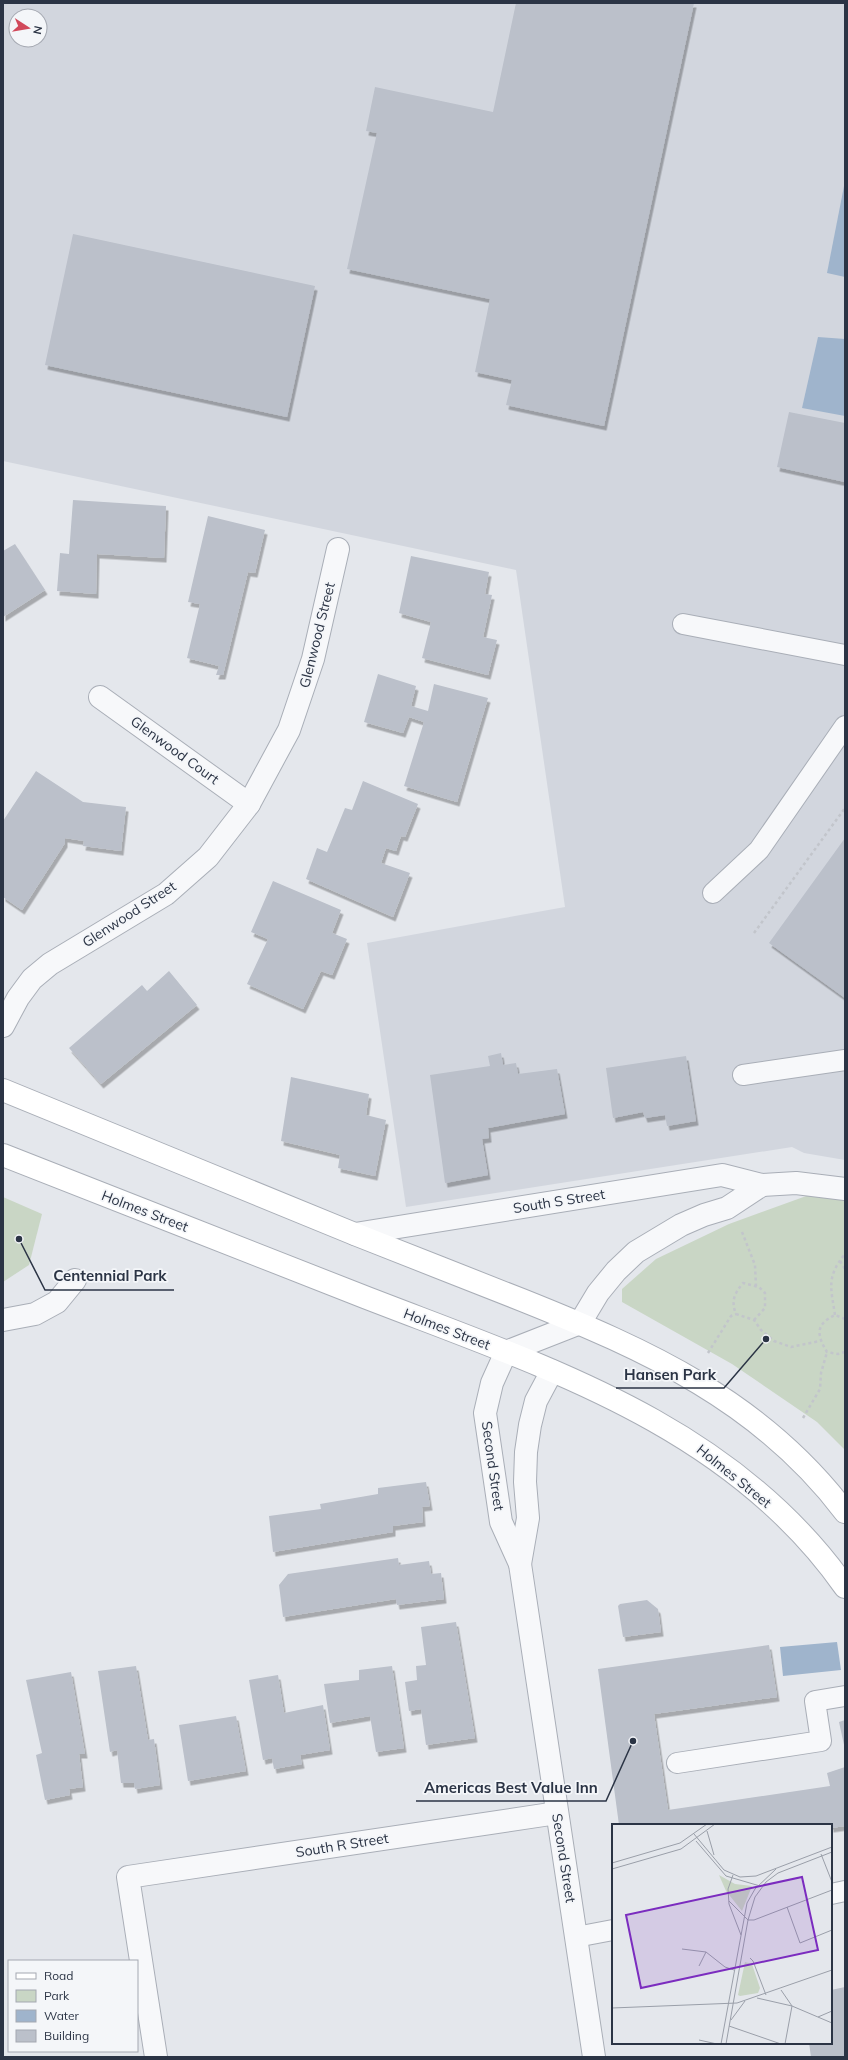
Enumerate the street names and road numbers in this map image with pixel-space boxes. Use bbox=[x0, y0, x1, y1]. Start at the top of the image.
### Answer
street label: Glenwood Street bbox=[295, 580, 339, 690]
street label: Glenwood Court bbox=[127, 712, 223, 788]
street label: Glenwood Street bbox=[79, 877, 179, 951]
street label: South S Street bbox=[512, 1185, 606, 1217]
street label: Holmes Street bbox=[99, 1186, 191, 1236]
street label: Holmes Street bbox=[401, 1304, 493, 1354]
street label: Second Street bbox=[478, 1420, 508, 1512]
street label: Holmes Street bbox=[693, 1440, 775, 1512]
street label: Second Street bbox=[548, 1812, 580, 1904]
street label: South R Street bbox=[294, 1829, 390, 1861]

